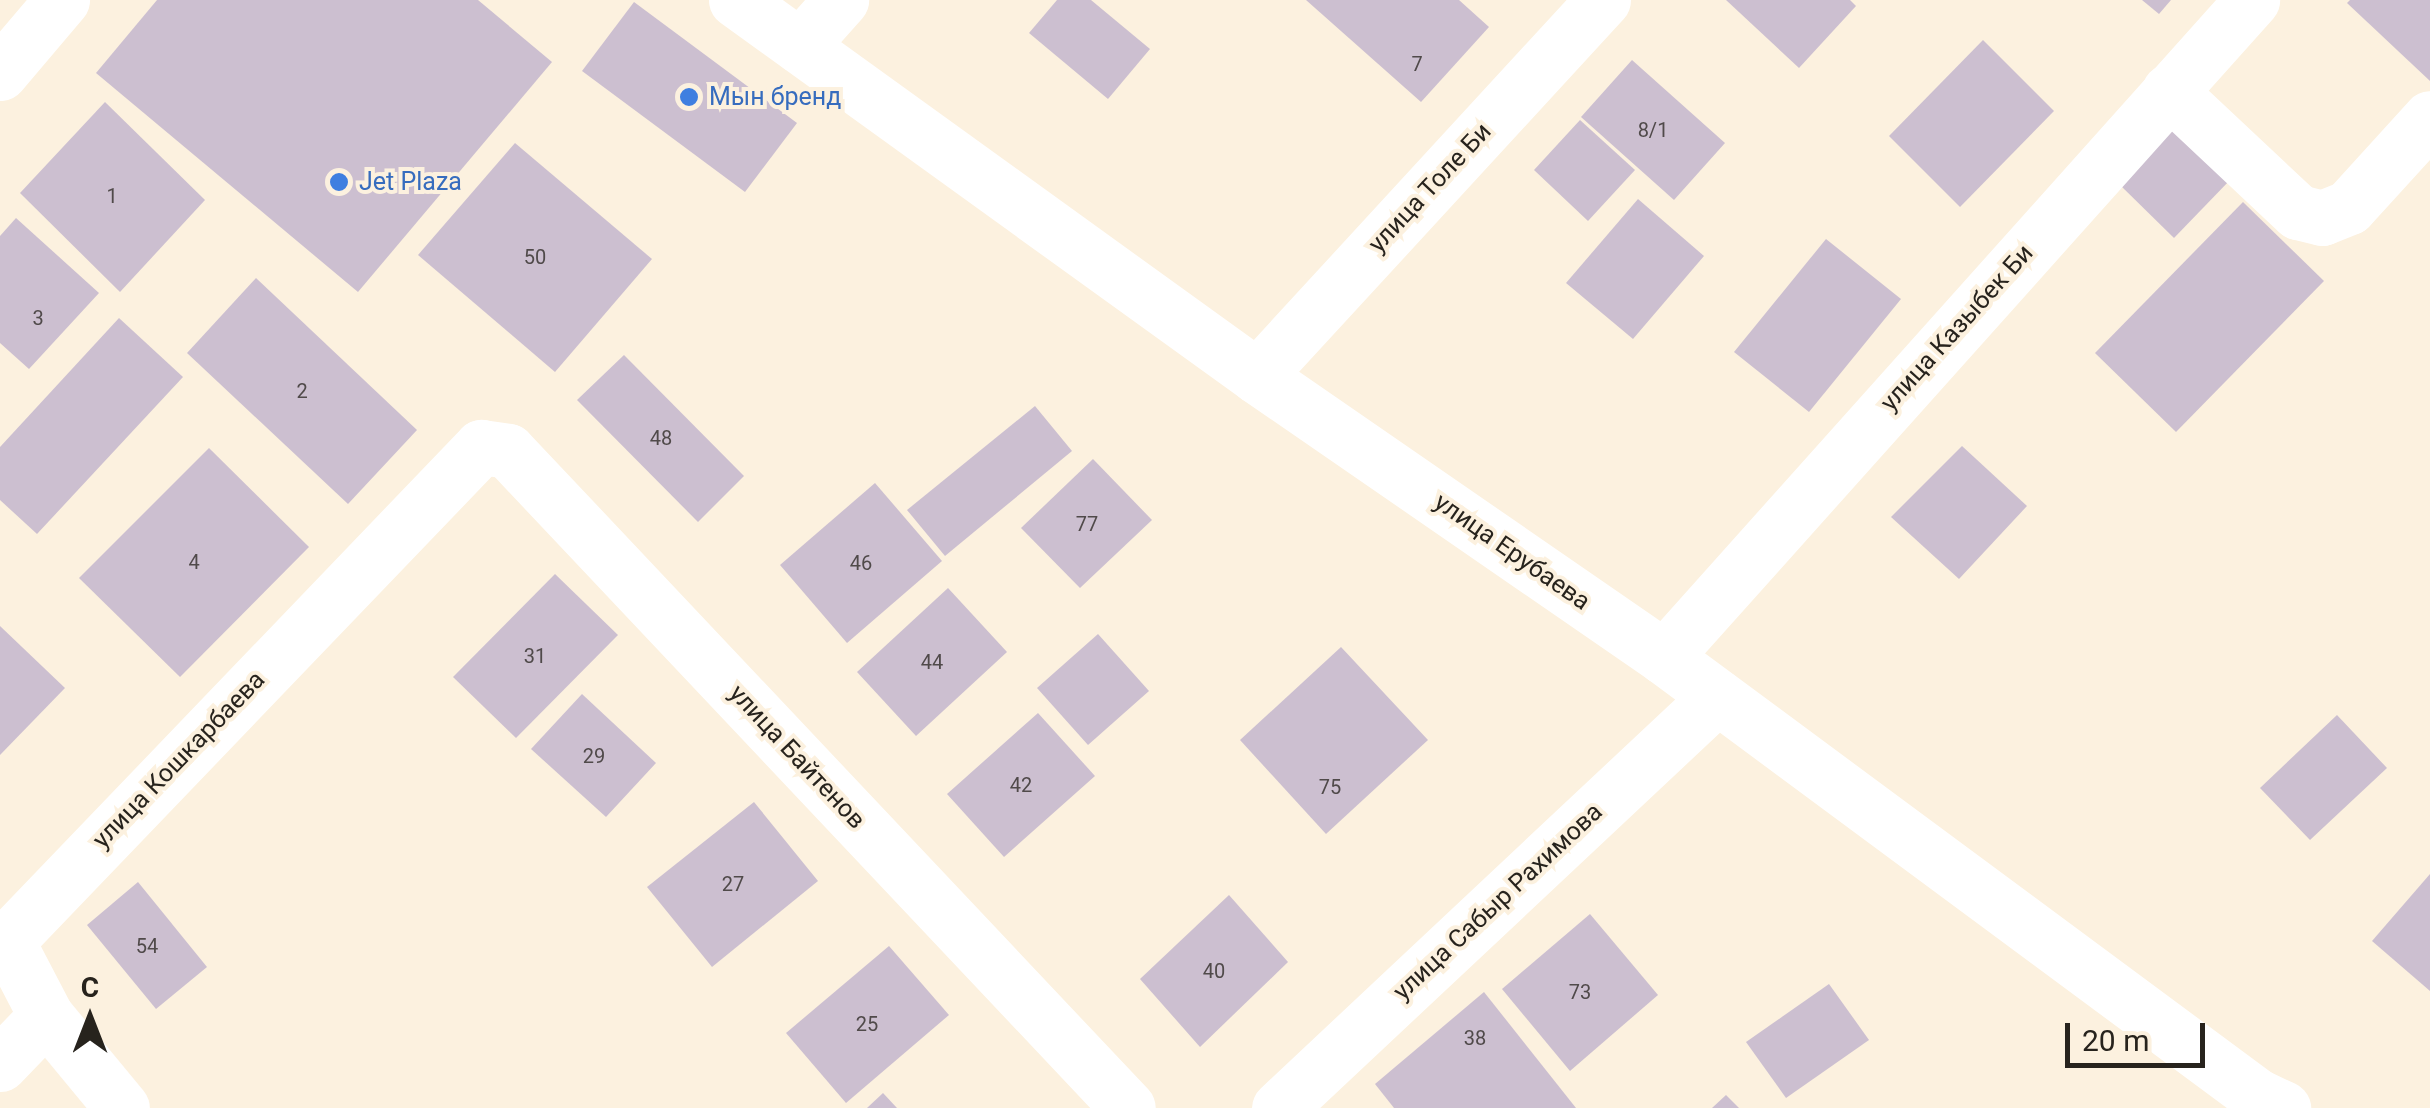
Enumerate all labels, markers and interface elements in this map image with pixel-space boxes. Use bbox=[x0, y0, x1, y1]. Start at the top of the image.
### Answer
house number: 7 bbox=[1411, 52, 1423, 76]
place label: Мын бренд bbox=[709, 82, 841, 112]
marker: Мын бренд bbox=[678, 86, 700, 108]
street label: улица Толе Би bbox=[1362, 117, 1498, 259]
house number: 8/1 bbox=[1638, 118, 1668, 142]
place label: Jet Plaza bbox=[359, 167, 462, 197]
marker: Jet Plaza bbox=[328, 171, 350, 193]
house number: 1 bbox=[106, 184, 118, 208]
street label: улица Казыбек Би bbox=[1874, 239, 2040, 417]
house number: 50 bbox=[524, 245, 546, 269]
house number: 3 bbox=[32, 306, 44, 330]
house number: 2 bbox=[296, 379, 308, 403]
house number: 48 bbox=[650, 426, 672, 450]
street label: улица Ерубаева bbox=[1428, 487, 1596, 617]
house number: 77 bbox=[1076, 512, 1098, 536]
house number: 4 bbox=[188, 550, 200, 574]
house number: 46 bbox=[850, 551, 872, 575]
house number: 31 bbox=[524, 644, 546, 668]
house number: 44 bbox=[921, 650, 943, 674]
street label: улица Кошкарбаева bbox=[87, 665, 271, 855]
street label: улица Байтенов bbox=[723, 679, 871, 835]
house number: 29 bbox=[583, 744, 605, 768]
house number: 42 bbox=[1010, 773, 1032, 797]
house number: 75 bbox=[1319, 775, 1341, 799]
street label: улица Сабыр Рахимова bbox=[1387, 797, 1609, 1007]
house number: 27 bbox=[722, 872, 744, 896]
house number: 54 bbox=[136, 934, 158, 958]
house number: 40 bbox=[1203, 959, 1225, 983]
north arrow bbox=[40, 968, 140, 1068]
text: С bbox=[81, 971, 99, 1004]
house number: 73 bbox=[1569, 980, 1591, 1004]
scale bar bbox=[2070, 1003, 2210, 1065]
house number: 25 bbox=[856, 1012, 878, 1036]
text: 20 m bbox=[2082, 1023, 2149, 1058]
house number: 38 bbox=[1464, 1026, 1486, 1050]

